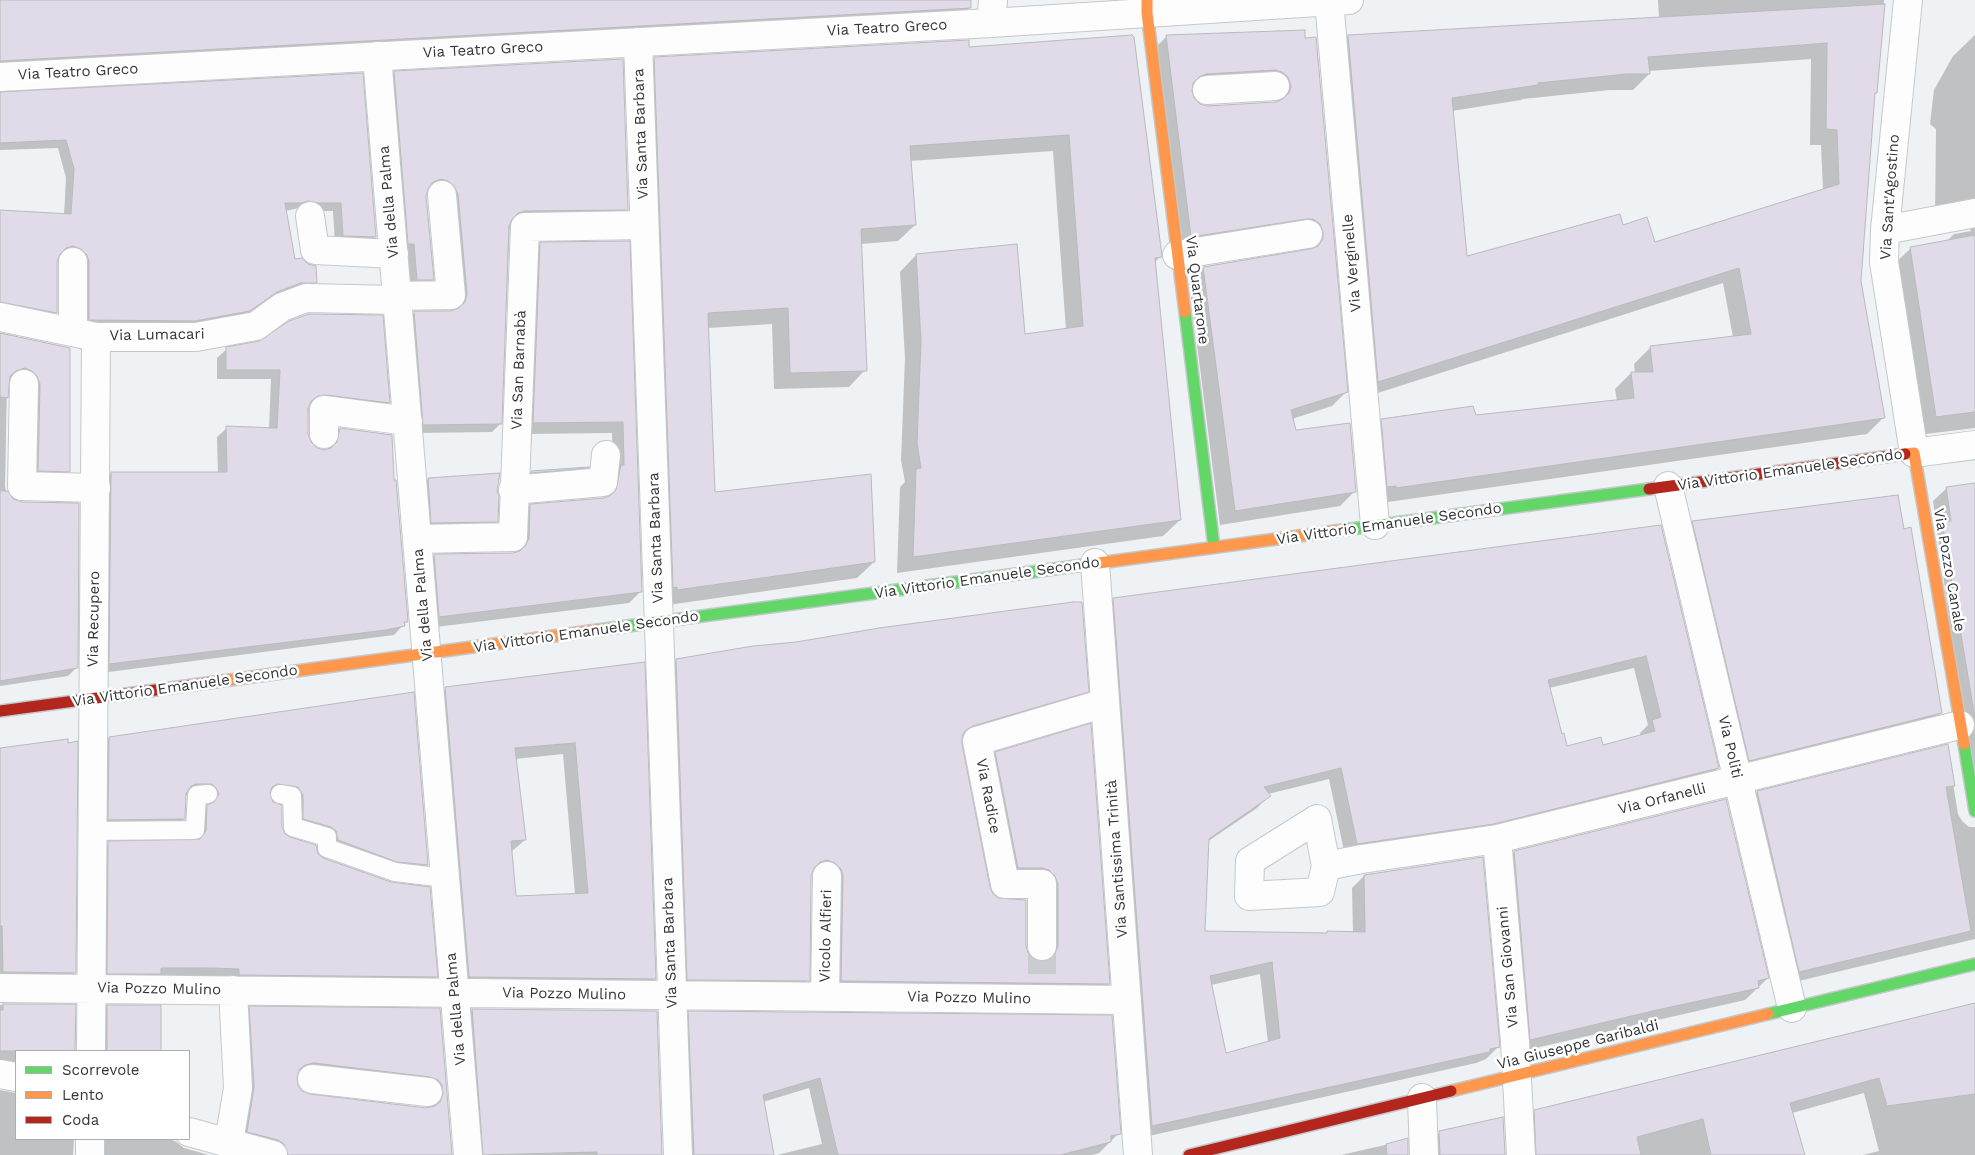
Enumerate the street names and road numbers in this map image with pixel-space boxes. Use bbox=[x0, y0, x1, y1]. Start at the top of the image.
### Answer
street label: Via Teatro Greco bbox=[826, 16, 948, 40]
street label: Via Teatro Greco bbox=[422, 38, 544, 62]
street label: Via Teatro Greco bbox=[17, 60, 139, 84]
street label: Via Santa Barbara bbox=[630, 68, 652, 200]
street label: Via Sant'Agostino bbox=[1877, 133, 1903, 261]
street label: Via della Palma bbox=[375, 145, 403, 259]
street label: Via Verginelle bbox=[1339, 213, 1365, 313]
street label: Via Quartarone bbox=[1181, 235, 1213, 345]
street label: Via San Barnabà bbox=[508, 310, 530, 430]
street label: Via Lumacari bbox=[109, 325, 205, 345]
street label: Via Vittorio Emanuele Secondo bbox=[1676, 445, 1904, 495]
street label: Via Santa Barbara bbox=[645, 472, 667, 604]
street label: Via Vittorio Emanuele Secondo bbox=[1275, 499, 1503, 549]
street label: Via Pozzo Canale bbox=[1929, 507, 1969, 633]
street label: Via della Palma bbox=[409, 548, 437, 662]
street label: Via Vittorio Emanuele Secondo bbox=[873, 553, 1101, 603]
street label: Via Recupero bbox=[84, 571, 104, 667]
street label: Via Vittorio Emanuele Secondo bbox=[472, 607, 700, 657]
street label: Via Vittorio Emanuele Secondo bbox=[71, 661, 299, 711]
street label: Via Politi bbox=[1714, 714, 1746, 780]
street label: Via Radice bbox=[972, 757, 1004, 835]
street label: Via Santissima Trinità bbox=[1102, 779, 1132, 939]
street label: Via Orfanelli bbox=[1616, 779, 1708, 819]
street label: Via Santa Barbara bbox=[659, 877, 681, 1009]
street label: Vicolo Alfieri bbox=[816, 889, 836, 983]
street label: Via San Giovanni bbox=[1494, 905, 1522, 1029]
street label: Via della Palma bbox=[442, 952, 470, 1066]
street label: Via Pozzo Mulino bbox=[97, 979, 221, 999]
street label: Via Pozzo Mulino bbox=[502, 984, 626, 1004]
street label: Via Pozzo Mulino bbox=[907, 988, 1031, 1008]
street label: Via Giuseppe Garibaldi bbox=[1495, 1016, 1661, 1074]

